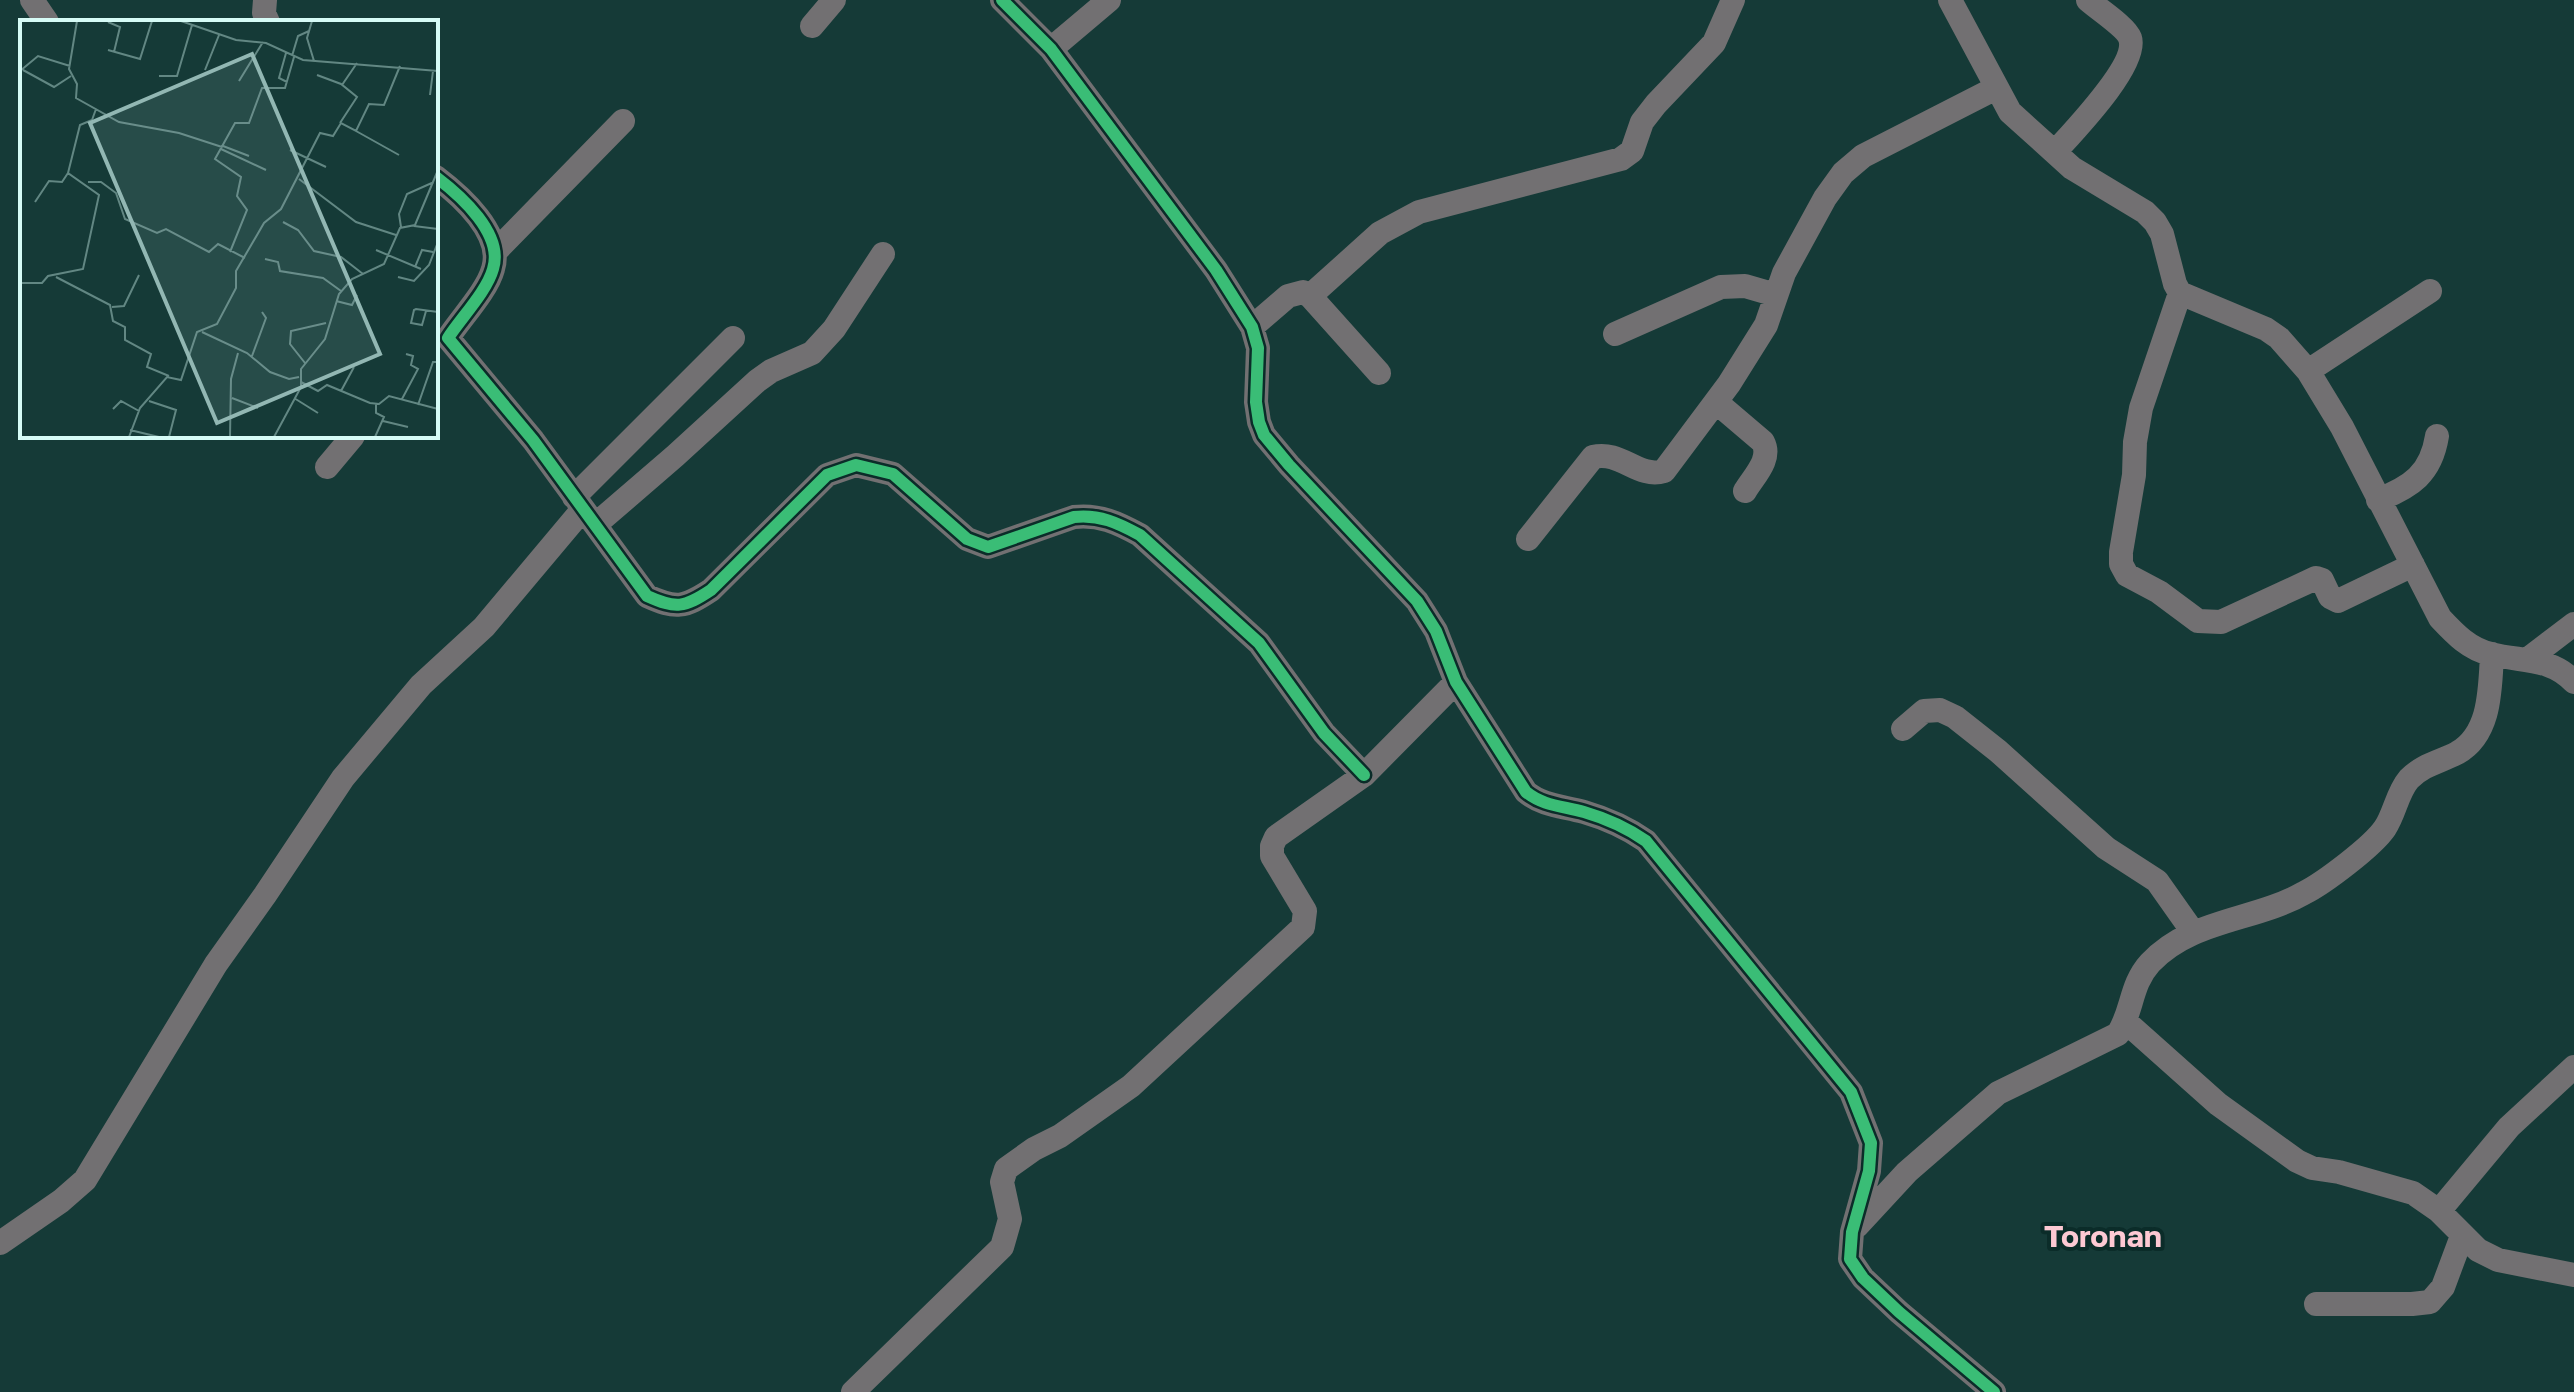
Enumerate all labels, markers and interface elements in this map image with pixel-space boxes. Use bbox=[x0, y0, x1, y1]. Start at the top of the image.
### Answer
inset map bbox=[20, 20, 438, 438]
district label: Toronan bbox=[2044, 1218, 2162, 1254]

